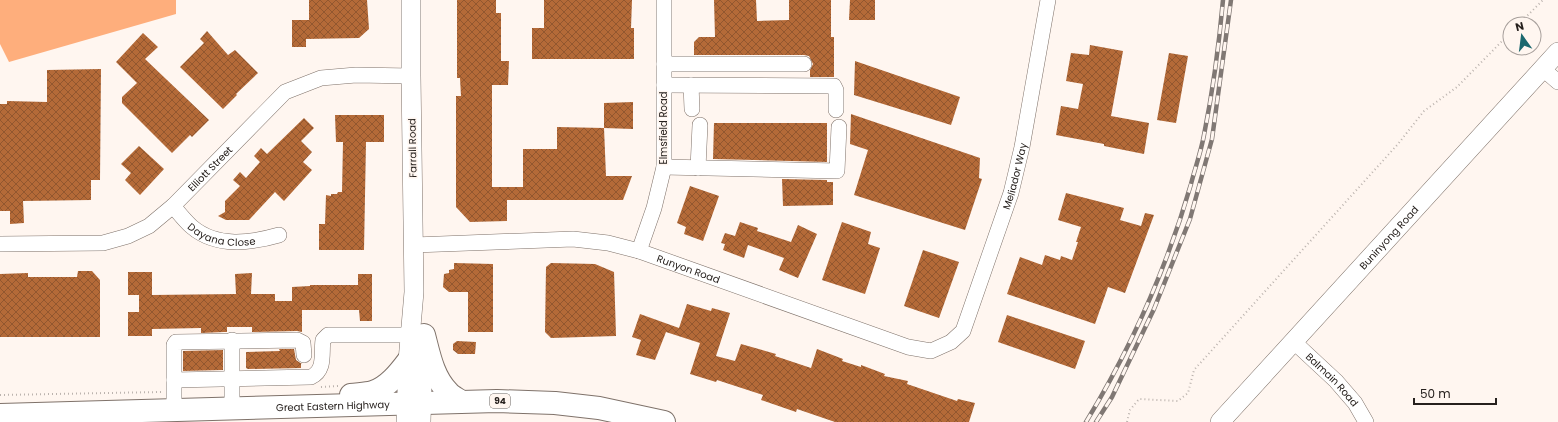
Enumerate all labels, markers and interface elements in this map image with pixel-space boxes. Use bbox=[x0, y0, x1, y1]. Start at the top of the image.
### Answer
north arrow bbox=[1502, 16, 1542, 56]
text: N bbox=[1514, 18, 1526, 35]
street label: Elmsfield Road bbox=[656, 92, 671, 164]
street label: Farrall Road bbox=[404, 118, 421, 178]
street label: Meliador Way bbox=[999, 141, 1031, 211]
street label: Elliott Street bbox=[184, 143, 236, 195]
street label: Buninyong Road bbox=[1356, 203, 1422, 273]
street label: Dayana Close bbox=[184, 219, 256, 250]
street label: Runyon Road bbox=[655, 251, 722, 287]
street label: Balmain Road bbox=[1302, 349, 1362, 410]
scale bar bbox=[1414, 380, 1496, 406]
text: 50 m bbox=[1420, 385, 1451, 402]
road number: 94 bbox=[490, 394, 510, 408]
street label: Great Eastern Highway bbox=[276, 397, 390, 415]

